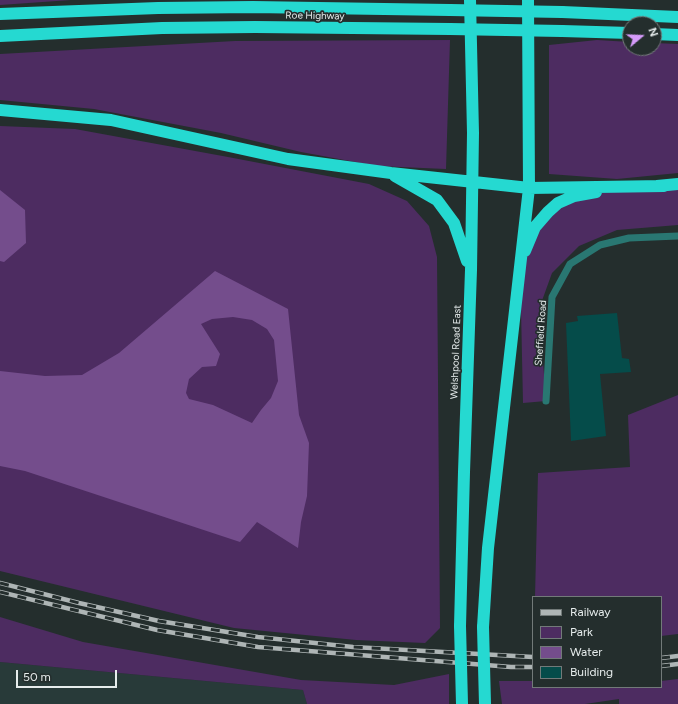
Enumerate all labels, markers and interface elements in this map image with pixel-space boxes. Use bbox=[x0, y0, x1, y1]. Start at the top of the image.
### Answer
street label: Roe Highway bbox=[285, 9, 345, 23]
north arrow bbox=[622, 16, 662, 56]
text: N bbox=[645, 26, 660, 38]
street label: Sheffield Road bbox=[533, 300, 549, 366]
street label: Welshpool Road East bbox=[448, 305, 464, 399]
legend bbox=[532, 596, 662, 688]
text: Railway bbox=[570, 605, 611, 619]
text: Park bbox=[570, 625, 593, 639]
text: Water bbox=[570, 645, 602, 659]
scale bar bbox=[18, 662, 119, 688]
text: Building bbox=[570, 665, 613, 679]
text: 50 m bbox=[23, 670, 51, 684]

